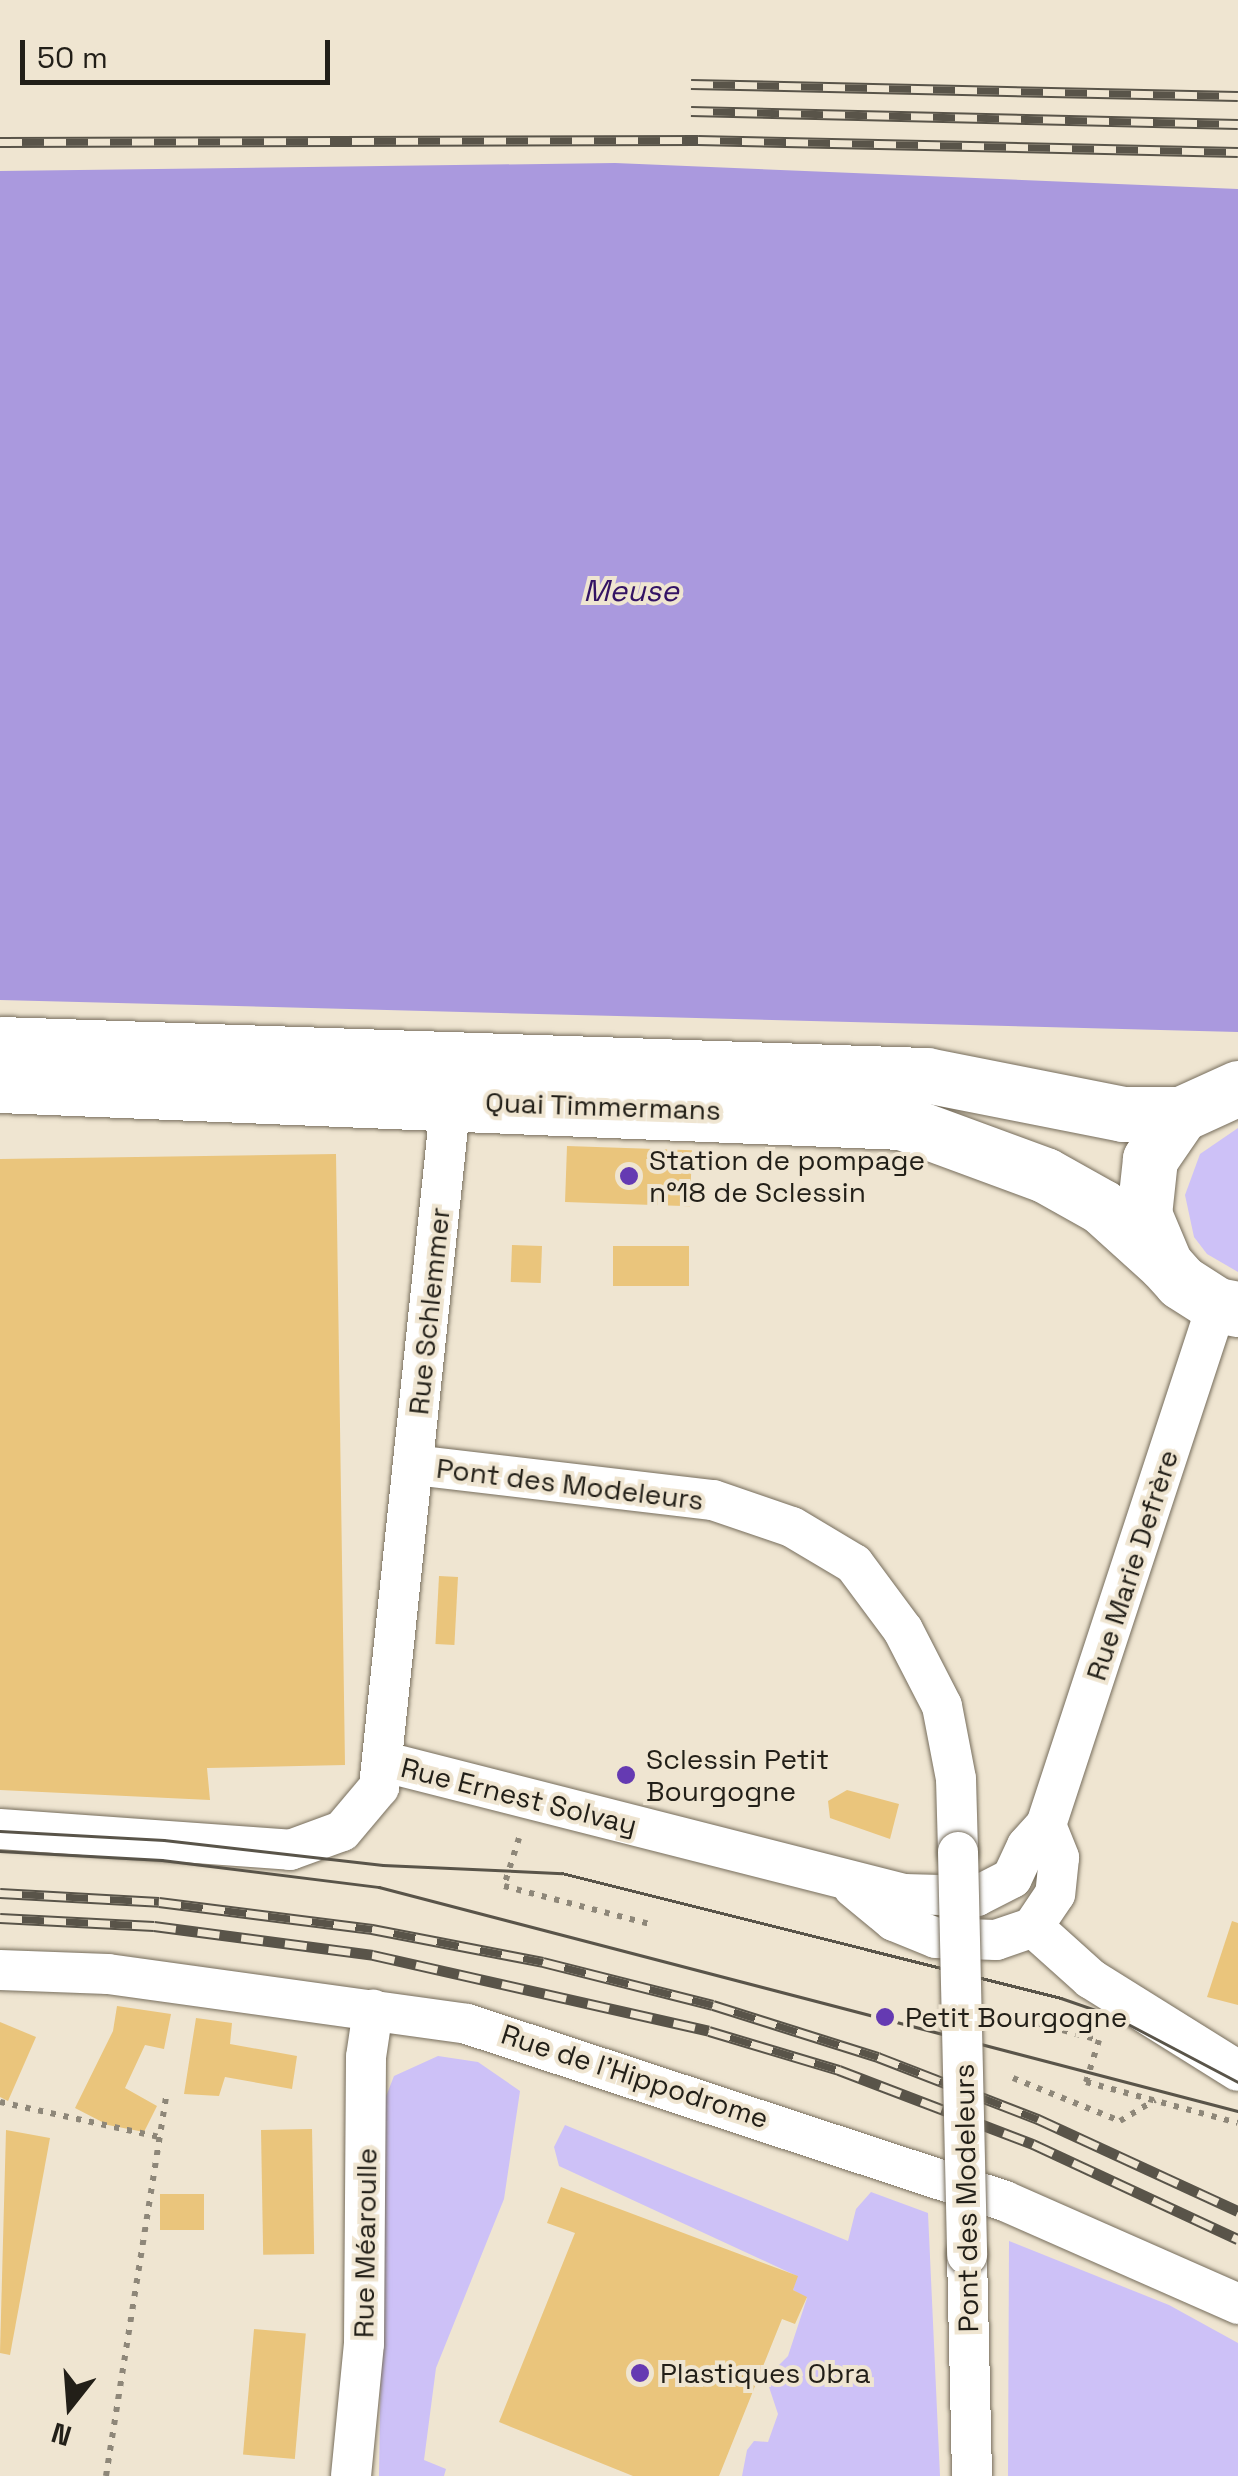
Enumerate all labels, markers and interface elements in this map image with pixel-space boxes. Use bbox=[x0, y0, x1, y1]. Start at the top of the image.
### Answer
scale bar bbox=[25, 20, 335, 82]
text: 50 m bbox=[37, 38, 108, 77]
water label: Meuse bbox=[583, 573, 679, 609]
street label: Quai Timmermans bbox=[484, 1085, 722, 1127]
place label: Station de pompage n°18 de Sclessin bbox=[649, 1143, 925, 1209]
marker: Station de pompage n°18 de Sclessin bbox=[618, 1165, 640, 1187]
street label: Rue Schlemmer bbox=[401, 1206, 457, 1416]
street label: Rue Marie Defrère bbox=[1079, 1446, 1185, 1684]
street label: Pont des Modeleurs bbox=[435, 1451, 705, 1517]
place label: Sclessin Petit Bourgogne bbox=[646, 1742, 829, 1808]
street label: Rue Ernest Solvay bbox=[398, 1750, 640, 1842]
marker: Sclessin Petit Bourgogne bbox=[615, 1764, 637, 1786]
place label: Petit Bourgogne bbox=[905, 2000, 1127, 2034]
marker: Petit Bourgogne bbox=[874, 2006, 896, 2028]
street label: Rue de l'Hippodrome bbox=[497, 2017, 773, 2135]
street label: Pont des Modeleurs bbox=[947, 2063, 985, 2333]
street label: Rue Méaroulle bbox=[347, 2148, 383, 2338]
north arrow bbox=[20, 2356, 120, 2456]
place label: Plastiques Obra bbox=[660, 2356, 870, 2390]
marker: Plastiques Obra bbox=[629, 2362, 651, 2384]
text: N bbox=[47, 2415, 75, 2455]

